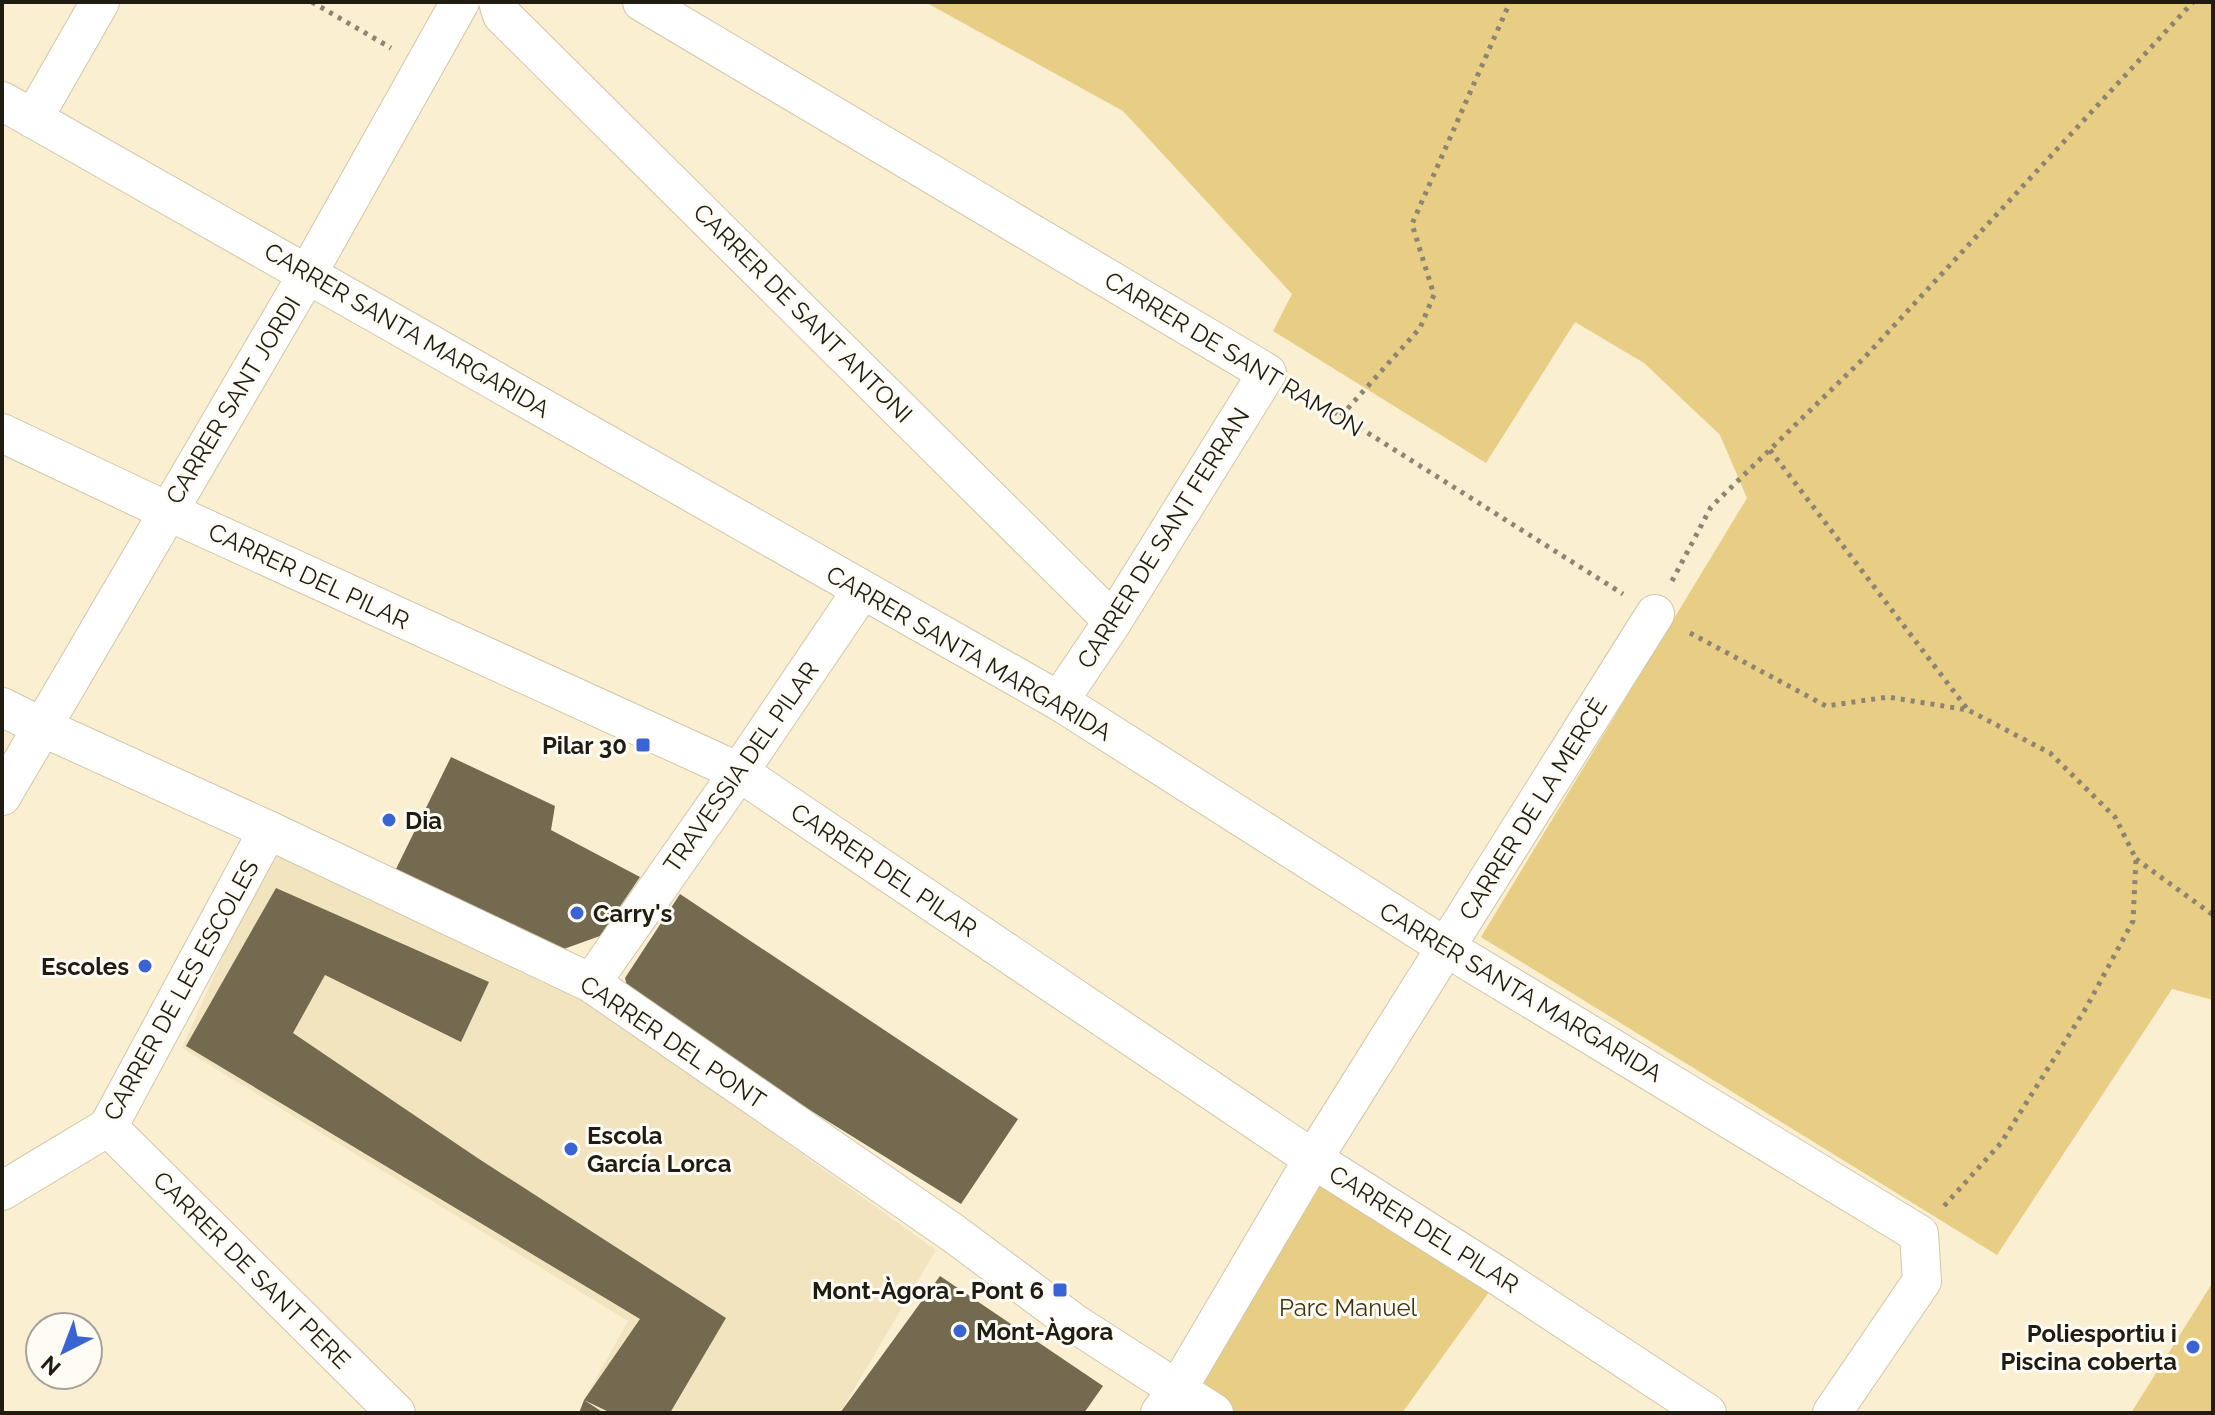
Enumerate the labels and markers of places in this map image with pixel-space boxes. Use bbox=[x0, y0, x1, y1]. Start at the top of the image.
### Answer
place label: Pilar 30 bbox=[542, 731, 627, 760]
marker: Pilar 30 bbox=[634, 736, 652, 754]
place label: Dia bbox=[405, 806, 442, 835]
marker: Dia bbox=[380, 811, 398, 829]
place label: Carry's bbox=[593, 899, 672, 928]
marker: Carry's bbox=[568, 904, 586, 922]
place label: Escoles bbox=[41, 952, 129, 981]
marker: Escoles bbox=[136, 957, 154, 975]
place label: Escola García Lorca bbox=[587, 1121, 732, 1178]
marker: Escola García Lorca bbox=[562, 1140, 580, 1158]
place label: Mont-Àgora - Pont 6 bbox=[812, 1276, 1044, 1305]
marker: Mont-Àgora - Pont 6 bbox=[1051, 1281, 1069, 1299]
place label: Mont-Àgora bbox=[976, 1317, 1114, 1346]
place label: Poliesportiu i Piscina coberta bbox=[2001, 1319, 2177, 1376]
marker: Mont-Àgora bbox=[951, 1322, 969, 1340]
marker: Poliesportiu i Piscina coberta bbox=[2184, 1338, 2202, 1356]

